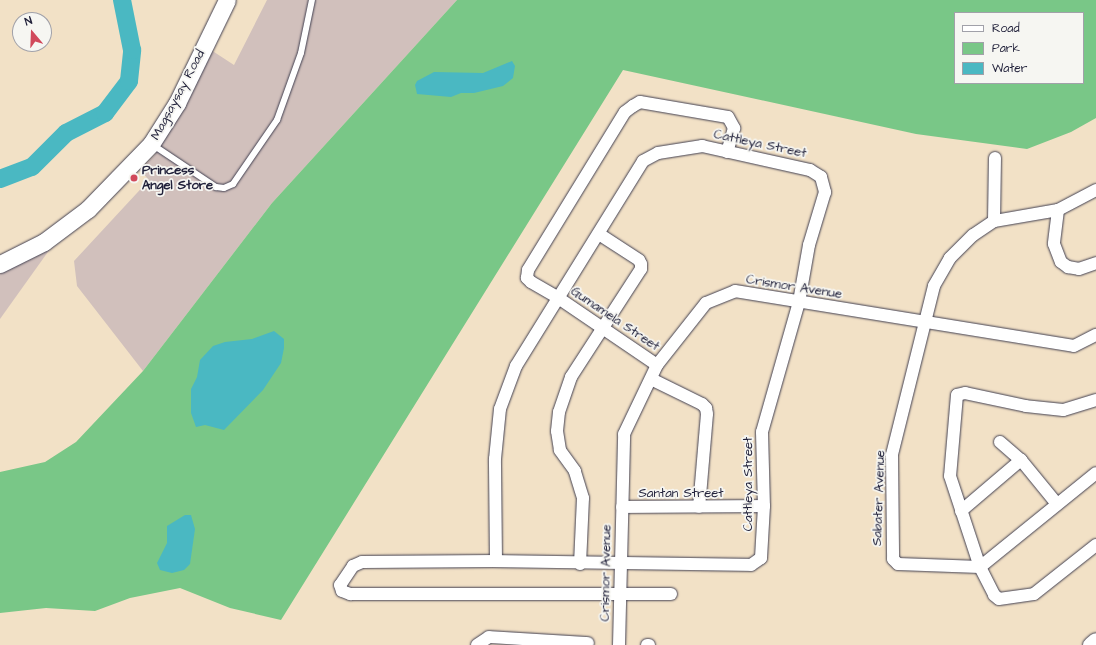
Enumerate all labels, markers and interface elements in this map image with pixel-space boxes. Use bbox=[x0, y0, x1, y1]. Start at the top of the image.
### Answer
north arrow bbox=[12, 12, 52, 52]
legend bbox=[954, 12, 1084, 84]
text: N bbox=[23, 13, 34, 29]
text: Road bbox=[992, 20, 1020, 37]
text: Park bbox=[992, 40, 1020, 57]
street label: Magsaysay Road bbox=[148, 47, 208, 143]
text: Water bbox=[992, 60, 1027, 77]
street label: Cattleya Street bbox=[712, 127, 808, 161]
place label: Princess Angel Store bbox=[142, 163, 213, 194]
marker: Princess Angel Store bbox=[129, 173, 139, 183]
street label: Crismor Avenue bbox=[745, 272, 843, 302]
street label: Gumamela Street bbox=[568, 284, 662, 354]
street label: Cattleya Street bbox=[740, 437, 756, 531]
street label: Sabater Avenue bbox=[870, 450, 888, 546]
street label: Santan Street bbox=[638, 485, 724, 501]
street label: Crismor Avenue bbox=[597, 524, 615, 622]

